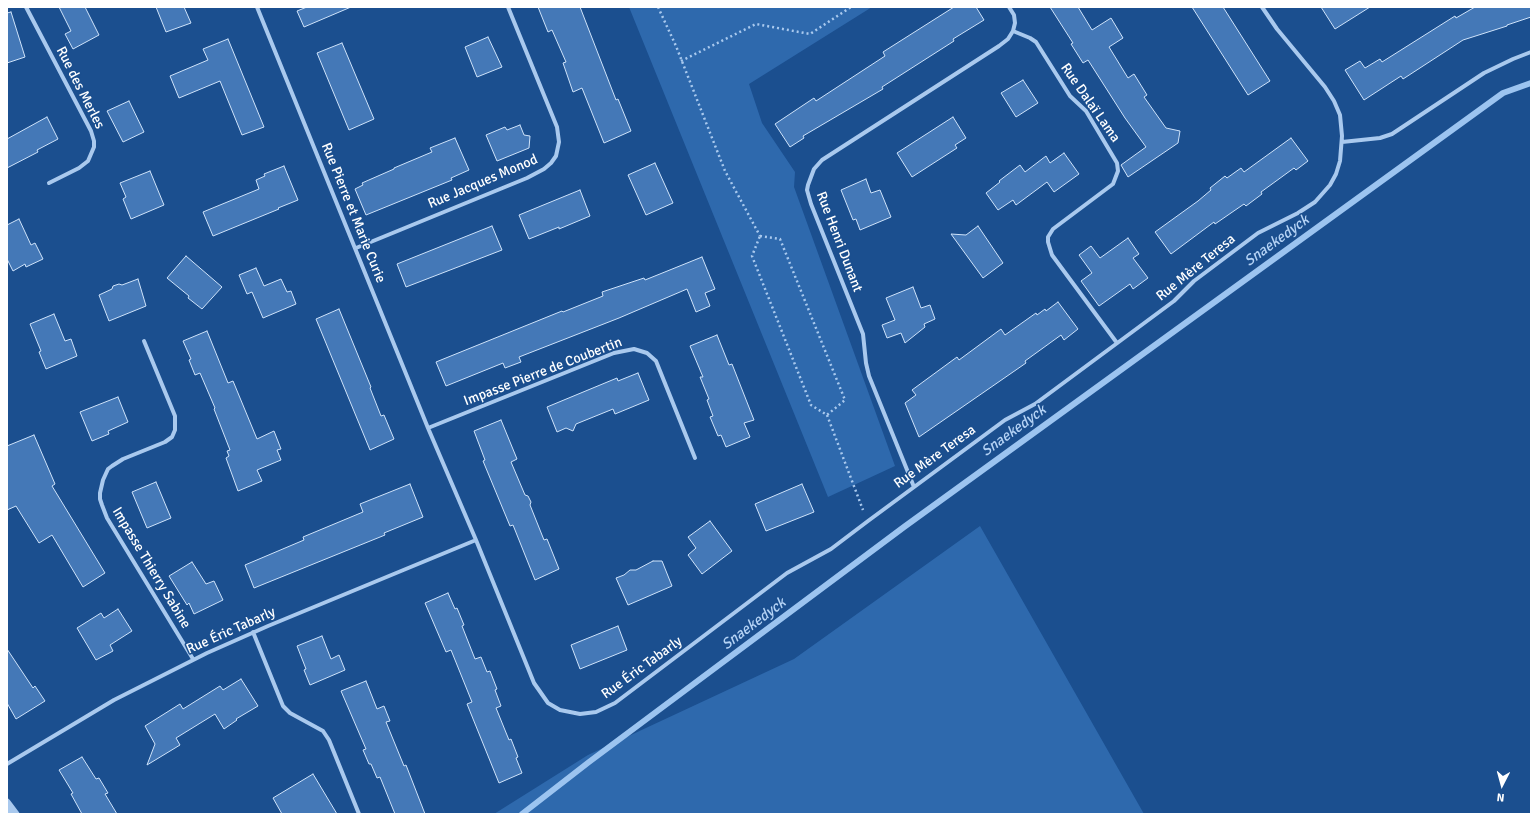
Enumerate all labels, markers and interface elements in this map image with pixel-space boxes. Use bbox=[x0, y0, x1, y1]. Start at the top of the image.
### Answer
street label: Rue des Merles bbox=[52, 44, 108, 132]
street label: Rue Dalaï Lama bbox=[1057, 60, 1123, 146]
street label: Rue Pierre et Marie Curie bbox=[317, 141, 389, 285]
street label: Rue Jacques Monod bbox=[426, 151, 540, 213]
street label: Rue Henri Dunant bbox=[812, 189, 866, 295]
water label: Snaekedyck bbox=[1241, 211, 1313, 271]
street label: Rue Mère Teresa bbox=[1153, 231, 1239, 305]
street label: Impasse Pierre de Coubertin bbox=[462, 334, 624, 410]
water label: Snaekedyck bbox=[978, 401, 1050, 461]
street label: Rue Mère Teresa bbox=[891, 422, 979, 492]
street label: Impasse Thierry Sabine bbox=[108, 504, 194, 632]
water label: Snaekedyck bbox=[718, 594, 790, 654]
street label: Rue Éric Tabarly bbox=[184, 604, 278, 658]
street label: Rue Éric Tabarly bbox=[598, 633, 686, 703]
north arrow bbox=[1482, 765, 1522, 805]
text: N bbox=[1496, 791, 1505, 804]

